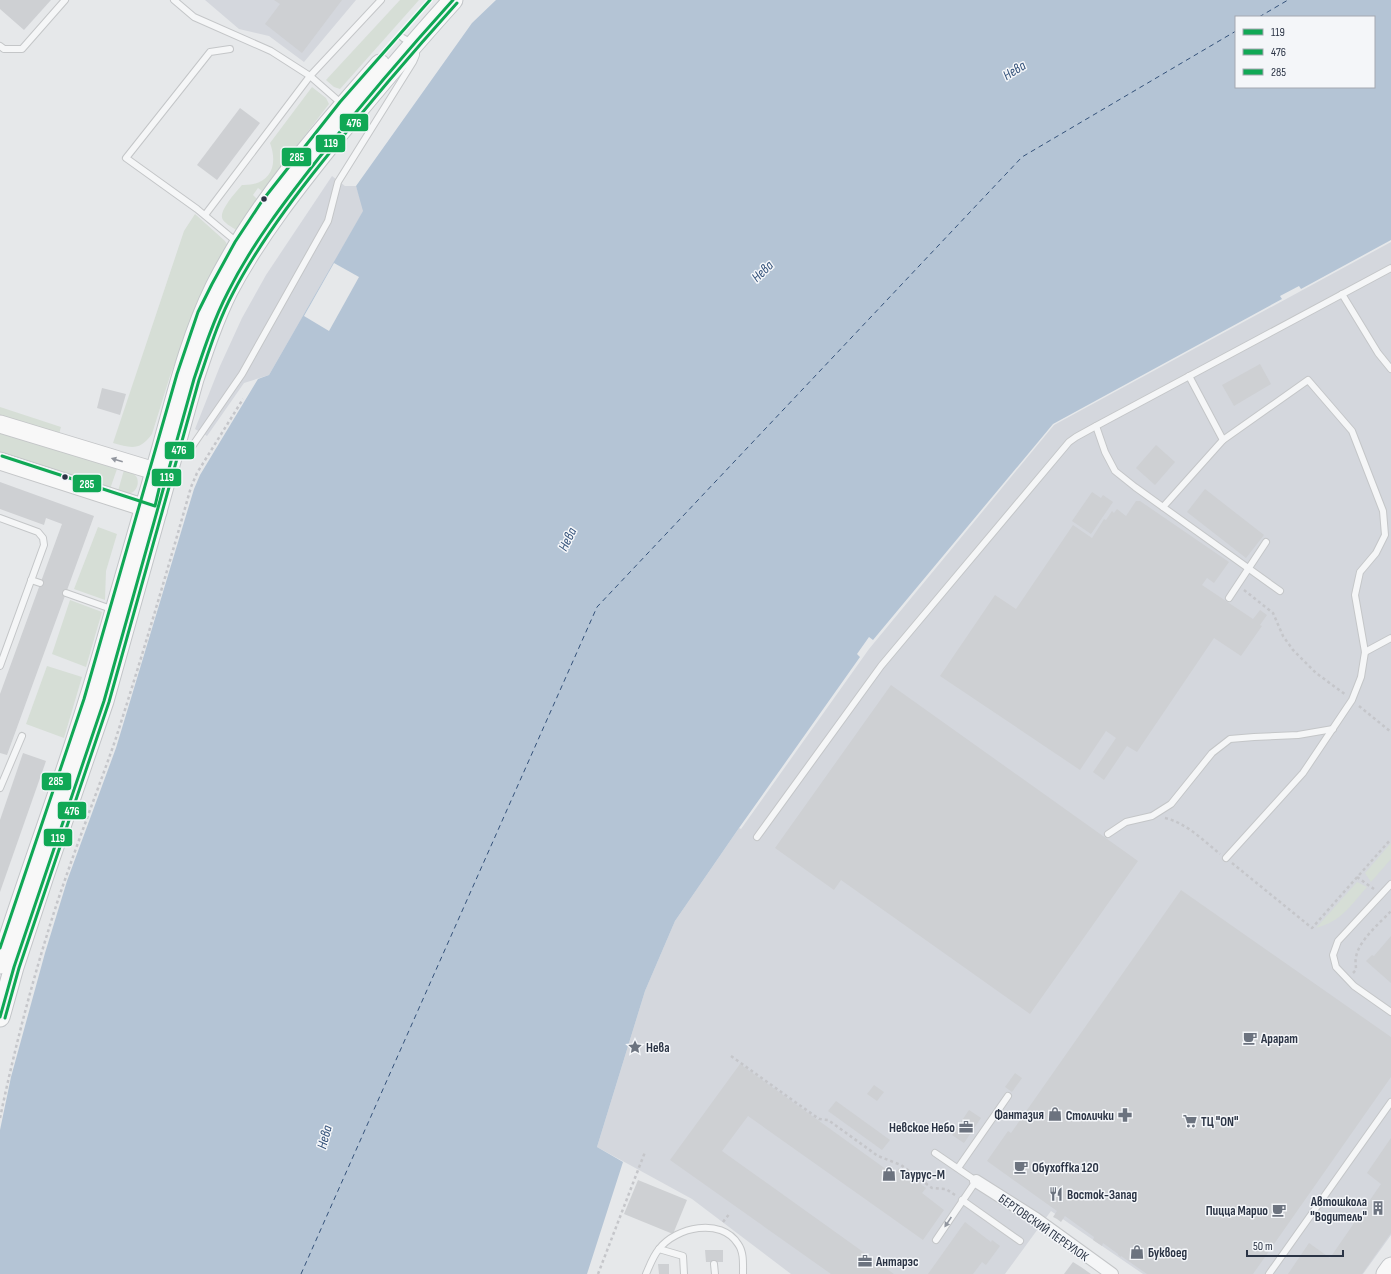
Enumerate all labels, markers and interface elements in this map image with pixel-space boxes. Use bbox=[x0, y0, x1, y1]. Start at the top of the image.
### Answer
legend bbox=[1235, 16, 1375, 88]
text: 119 bbox=[1271, 25, 1285, 40]
text: 476 bbox=[1271, 45, 1286, 60]
water label: Нева bbox=[1000, 57, 1029, 84]
text: 285 bbox=[1271, 65, 1286, 80]
line badge: 476 bbox=[339, 113, 369, 132]
text: 476 bbox=[347, 117, 361, 130]
line badge: 119 bbox=[315, 134, 346, 153]
text: 119 bbox=[324, 137, 338, 150]
line badge: 285 bbox=[281, 147, 312, 167]
text: 285 bbox=[290, 151, 305, 164]
unlabelled marker bbox=[259, 194, 269, 204]
water label: Нева bbox=[748, 257, 777, 286]
line badge: 476 bbox=[164, 441, 195, 460]
text: 476 bbox=[172, 444, 186, 457]
one-way arrow bbox=[111, 457, 123, 463]
line badge: 119 bbox=[151, 468, 182, 487]
text: 119 bbox=[160, 471, 174, 484]
unlabelled marker bbox=[60, 472, 70, 482]
line badge: 285 bbox=[72, 474, 102, 493]
text: 285 bbox=[80, 478, 95, 491]
water label: Нева bbox=[555, 525, 580, 554]
line badge: 285 bbox=[41, 772, 72, 791]
text: 285 bbox=[49, 775, 64, 788]
line badge: 476 bbox=[57, 801, 87, 820]
text: 476 bbox=[65, 805, 79, 818]
line badge: 119 bbox=[43, 828, 73, 847]
text: 119 bbox=[51, 832, 65, 845]
cafe icon: Арарат bbox=[1242, 1030, 1258, 1046]
place label: Арарат bbox=[1260, 1031, 1298, 1047]
place icon: Нева bbox=[627, 1039, 643, 1055]
place label: Нева bbox=[646, 1040, 669, 1056]
shop icon: Фантазия bbox=[1047, 1106, 1063, 1122]
place label: Фантазия bbox=[994, 1107, 1044, 1123]
pharmacy icon: Столички bbox=[1117, 1107, 1133, 1123]
place label: Столички bbox=[1066, 1108, 1114, 1124]
supermarket icon: ТЦ "ON" bbox=[1182, 1113, 1198, 1129]
place label: ТЦ "ON" bbox=[1201, 1114, 1238, 1130]
office icon: Невское Небо bbox=[958, 1119, 974, 1135]
place label: Невское Небо bbox=[889, 1120, 955, 1136]
water label: Нева bbox=[313, 1123, 336, 1151]
cafe icon: Обухоffка 120 bbox=[1013, 1159, 1029, 1175]
place label: Обухоffка 120 bbox=[1032, 1160, 1099, 1176]
shop icon: Таурус-М bbox=[881, 1166, 897, 1182]
place label: Таурус-М bbox=[900, 1167, 945, 1183]
restaurant icon: Восток-Запад bbox=[1048, 1186, 1064, 1202]
place label: Восток-Запад bbox=[1067, 1187, 1138, 1203]
street label: БЕРТОВСКИЙ ПЕРЕУЛОК bbox=[995, 1191, 1092, 1265]
place label: Автошкола "Водитель" bbox=[1310, 1194, 1367, 1225]
building icon: Автошкола "Водитель" bbox=[1370, 1200, 1386, 1216]
cafe icon: Пицца Марио bbox=[1271, 1202, 1287, 1218]
place label: Пицца Марио bbox=[1206, 1203, 1268, 1219]
one-way arrow bbox=[944, 1216, 952, 1227]
scale bar bbox=[1247, 1232, 1343, 1258]
text: 50 m bbox=[1253, 1239, 1273, 1254]
shop icon: Буквоед bbox=[1129, 1244, 1145, 1260]
place label: Буквоед bbox=[1148, 1245, 1188, 1261]
office icon: Антарэс bbox=[857, 1253, 873, 1269]
place label: Антарэс bbox=[875, 1254, 919, 1270]

